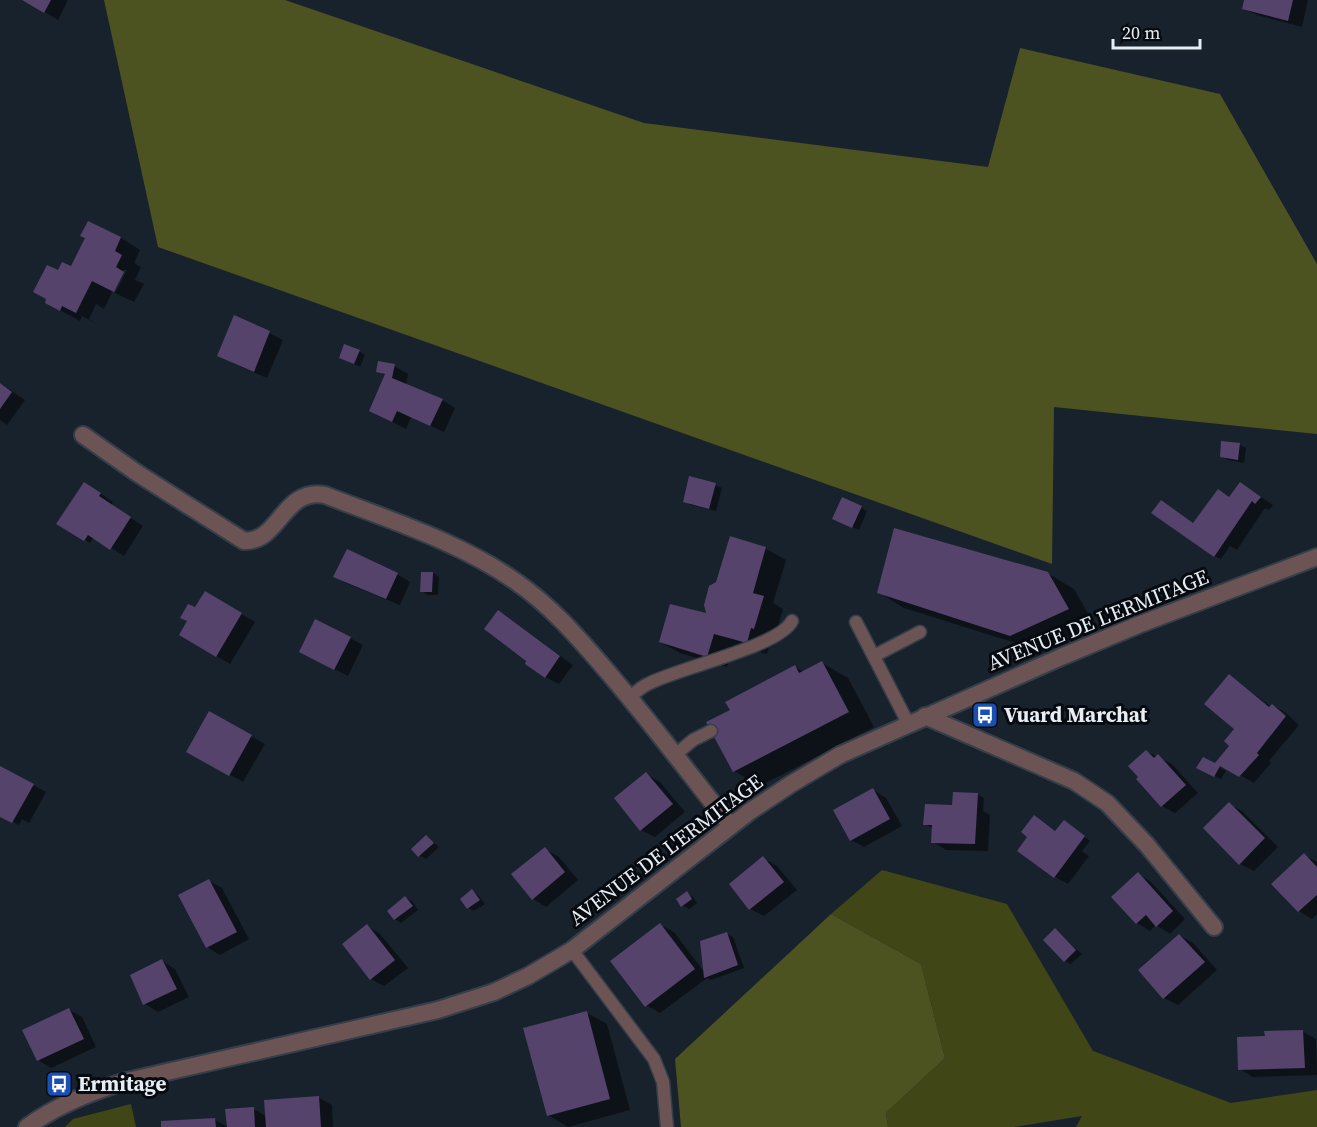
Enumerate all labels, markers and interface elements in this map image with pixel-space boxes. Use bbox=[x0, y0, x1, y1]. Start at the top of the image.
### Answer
scale bar bbox=[1113, 12, 1200, 50]
text: 20 m bbox=[1122, 20, 1160, 45]
street label: AVENUE DE L'ERMITAGE bbox=[983, 562, 1213, 677]
bus stop icon: Vuard Marchat bbox=[970, 700, 1000, 730]
place label: Vuard Marchat bbox=[1004, 700, 1148, 729]
street label: AVENUE DE L'ERMITAGE bbox=[563, 767, 769, 932]
bus stop icon: Ermitage bbox=[44, 1069, 74, 1099]
place label: Ermitage bbox=[78, 1069, 167, 1098]

